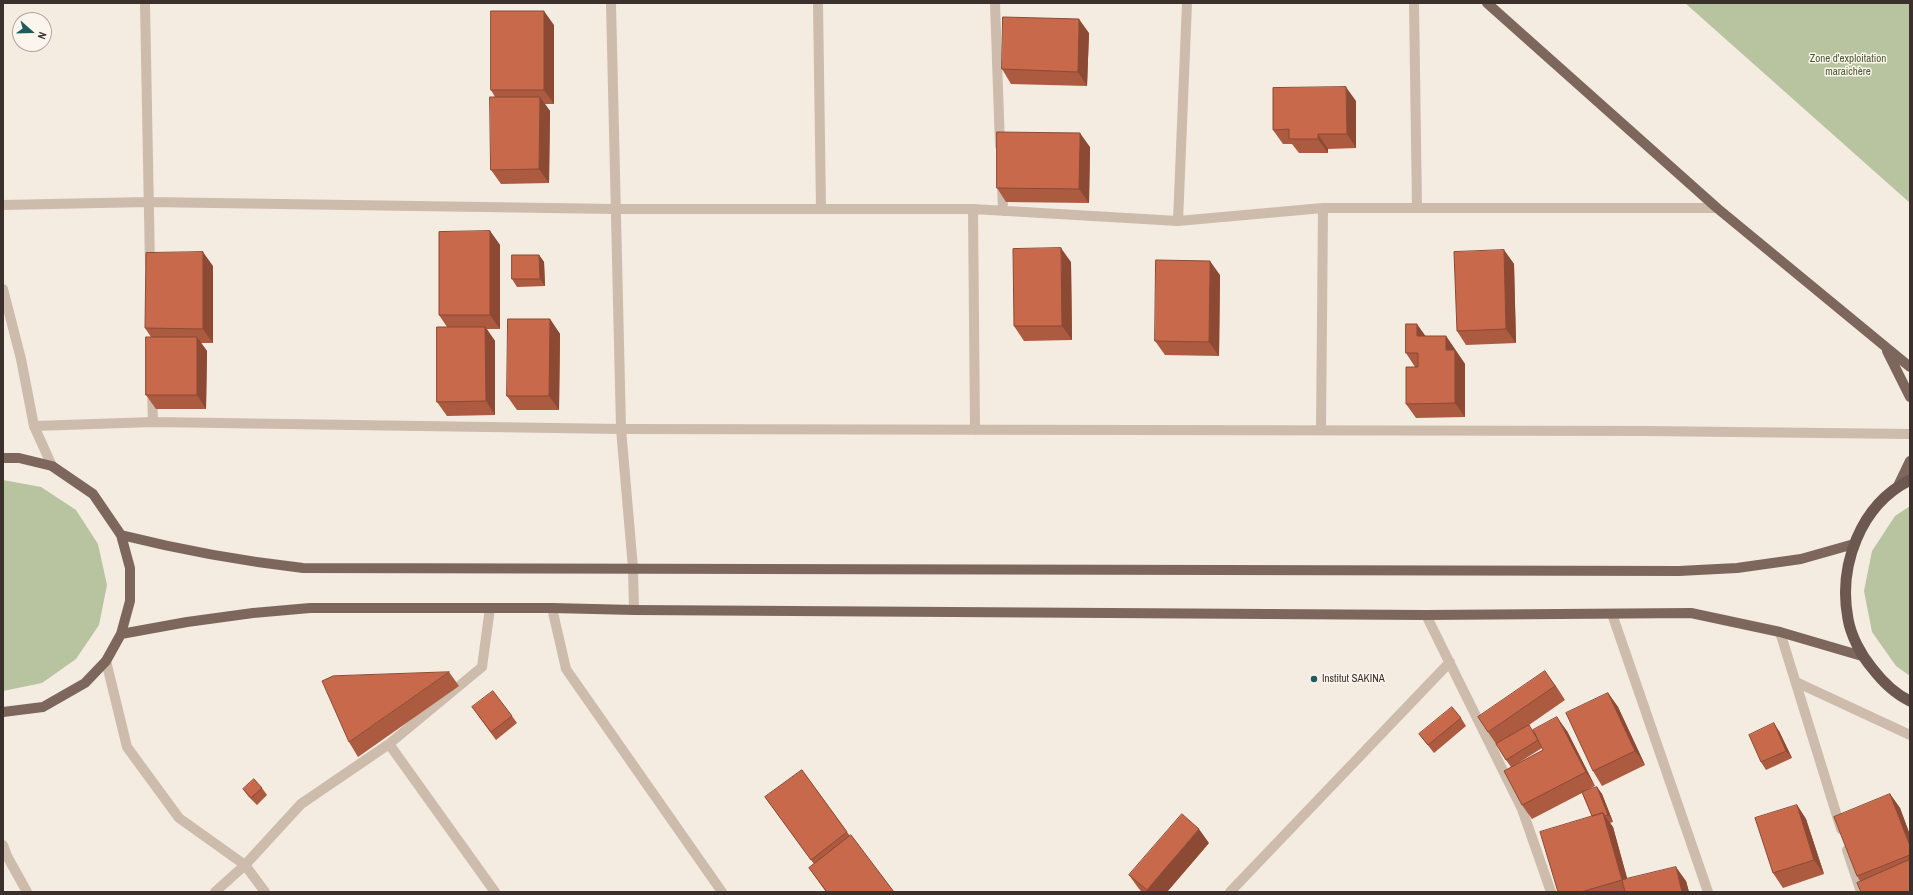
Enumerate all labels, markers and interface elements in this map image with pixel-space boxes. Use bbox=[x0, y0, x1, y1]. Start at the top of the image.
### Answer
north arrow bbox=[12, 12, 52, 52]
text: N bbox=[35, 30, 50, 41]
park label: Zone d'exploitation maraichère bbox=[1810, 52, 1886, 78]
place label: Institut SAKINA bbox=[1322, 672, 1385, 686]
marker: Institut SAKINA bbox=[1309, 674, 1319, 684]

